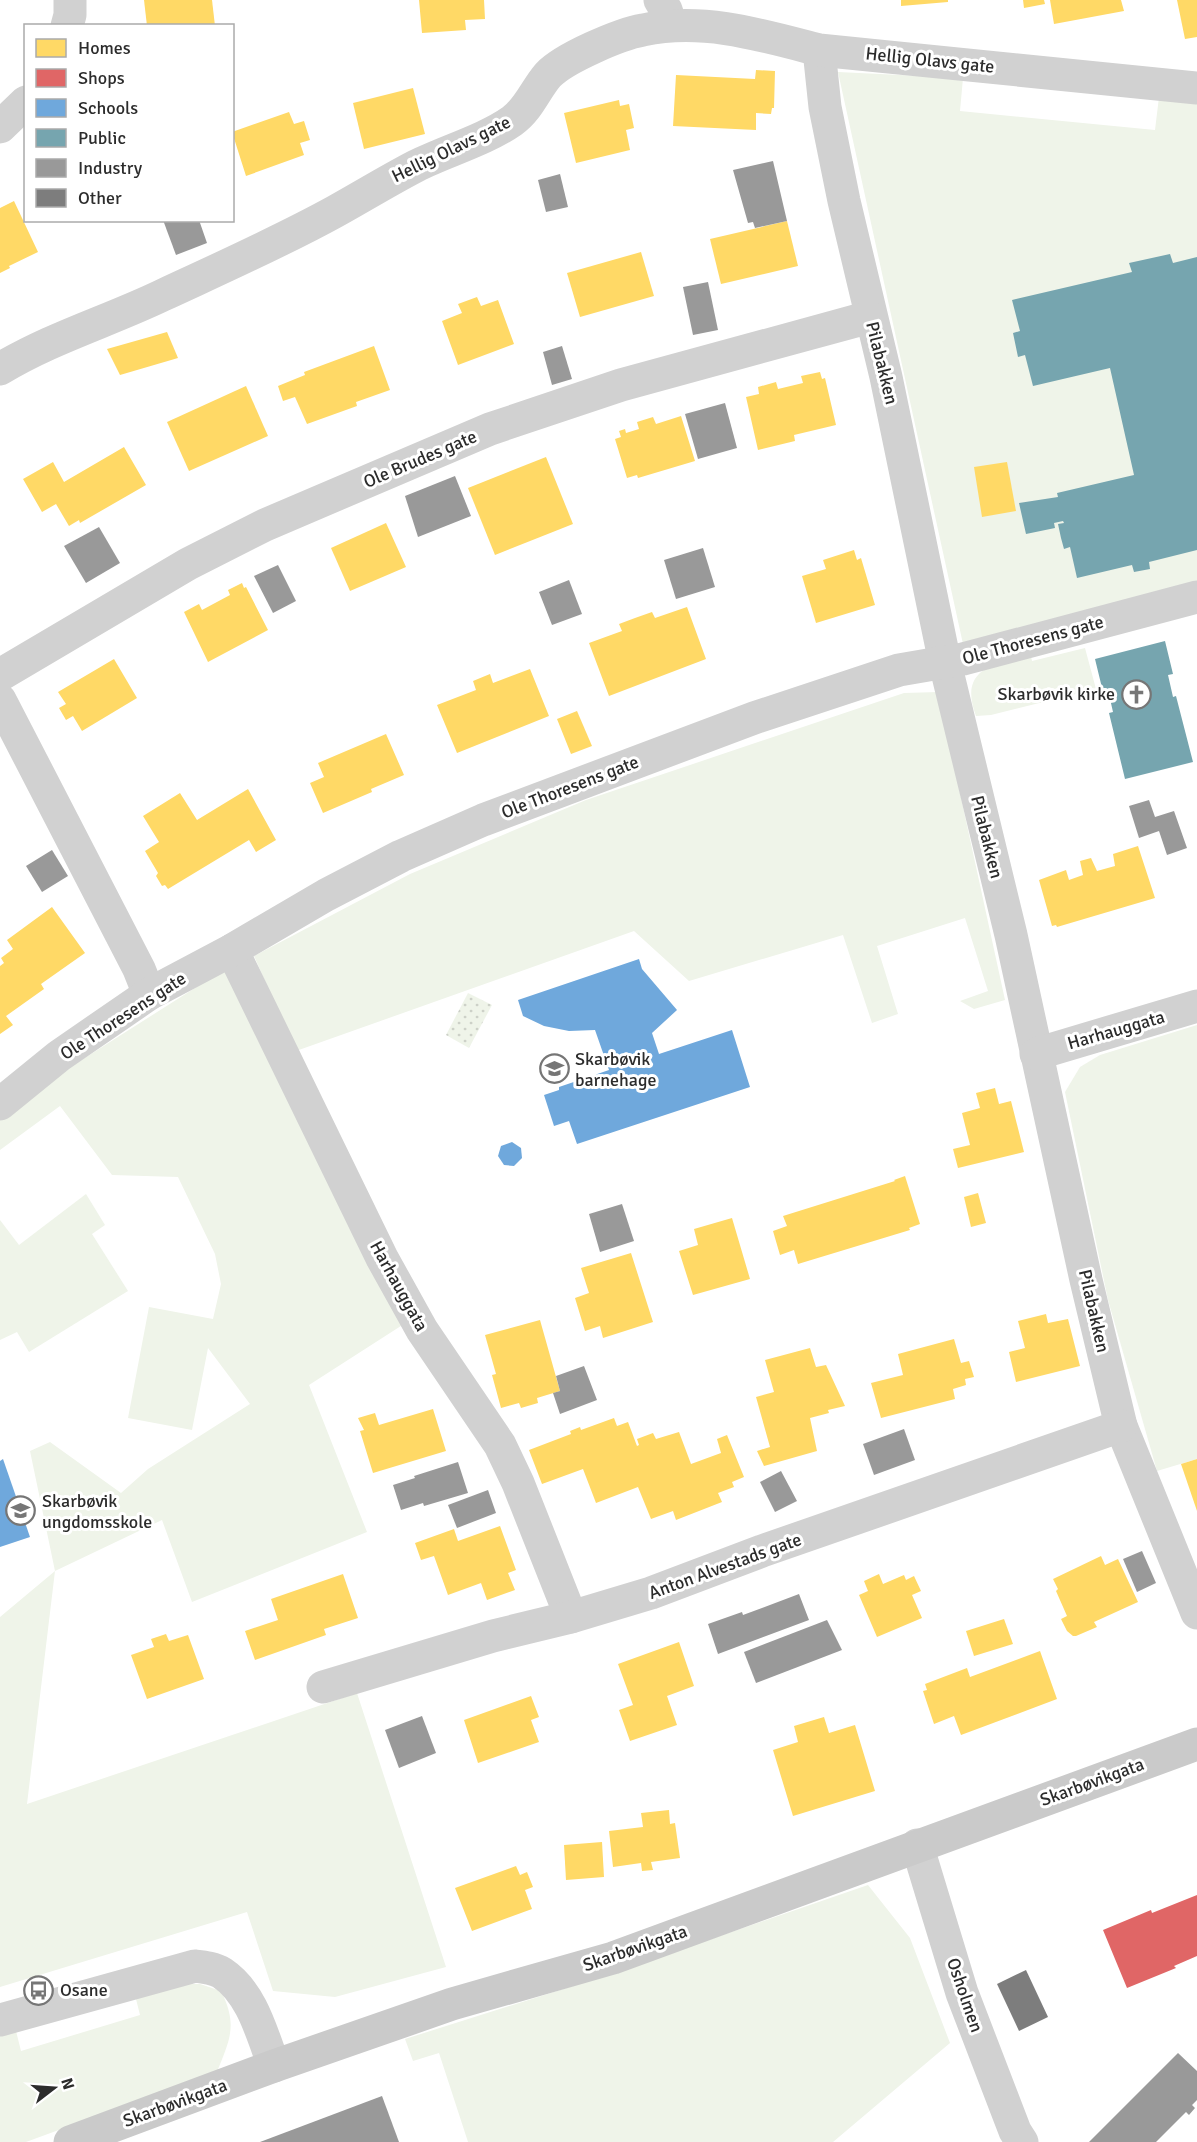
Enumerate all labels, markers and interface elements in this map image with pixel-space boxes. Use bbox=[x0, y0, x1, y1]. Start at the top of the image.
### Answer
legend bbox=[24, 24, 234, 222]
text: Homes bbox=[78, 37, 131, 59]
street label: Hellig Olavs gate bbox=[865, 42, 995, 78]
text: Shops bbox=[78, 67, 125, 89]
text: Schools bbox=[78, 97, 138, 119]
street label: Hellig Olavs gate bbox=[388, 111, 514, 187]
text: Public bbox=[78, 127, 126, 149]
text: Industry bbox=[78, 157, 143, 179]
text: Other bbox=[78, 187, 122, 209]
street label: Pilabakken bbox=[861, 319, 903, 407]
street label: Ole Brudes gate bbox=[360, 425, 480, 493]
street label: Ole Thoresens gate bbox=[960, 611, 1106, 669]
church icon: Skarbøvik kirke bbox=[1120, 678, 1152, 710]
place label: Skarbøvik kirke bbox=[998, 683, 1115, 705]
street label: Ole Thoresens gate bbox=[498, 751, 642, 823]
street label: Pilabakken bbox=[966, 793, 1008, 881]
street label: Ole Thoresens gate bbox=[56, 967, 190, 1065]
street label: Harhauggata bbox=[1065, 1006, 1167, 1054]
place label: Skarbøvik barnehage bbox=[575, 1048, 656, 1091]
school or university icon: Skarbøvik barnehage bbox=[538, 1053, 570, 1085]
street label: Harhauggata bbox=[365, 1237, 433, 1335]
street label: Pilabakken bbox=[1074, 1267, 1114, 1355]
place label: Skarbøvik ungdomsskole bbox=[42, 1490, 152, 1533]
school or university icon: Skarbøvik ungdomsskole bbox=[5, 1495, 37, 1527]
street label: Anton Alvestads gate bbox=[646, 1528, 804, 1604]
street label: Skarbøvikgata bbox=[1037, 1753, 1147, 1811]
street label: Skarbøvikgata bbox=[580, 1920, 690, 1976]
street label: Osholmen bbox=[942, 1955, 988, 2035]
bus stop icon: Osane bbox=[23, 1974, 55, 2006]
place label: Osane bbox=[60, 1979, 108, 2001]
north arrow bbox=[24, 2058, 84, 2118]
street label: Skarbøvikgata bbox=[120, 2074, 230, 2132]
text: N bbox=[56, 2076, 79, 2092]

